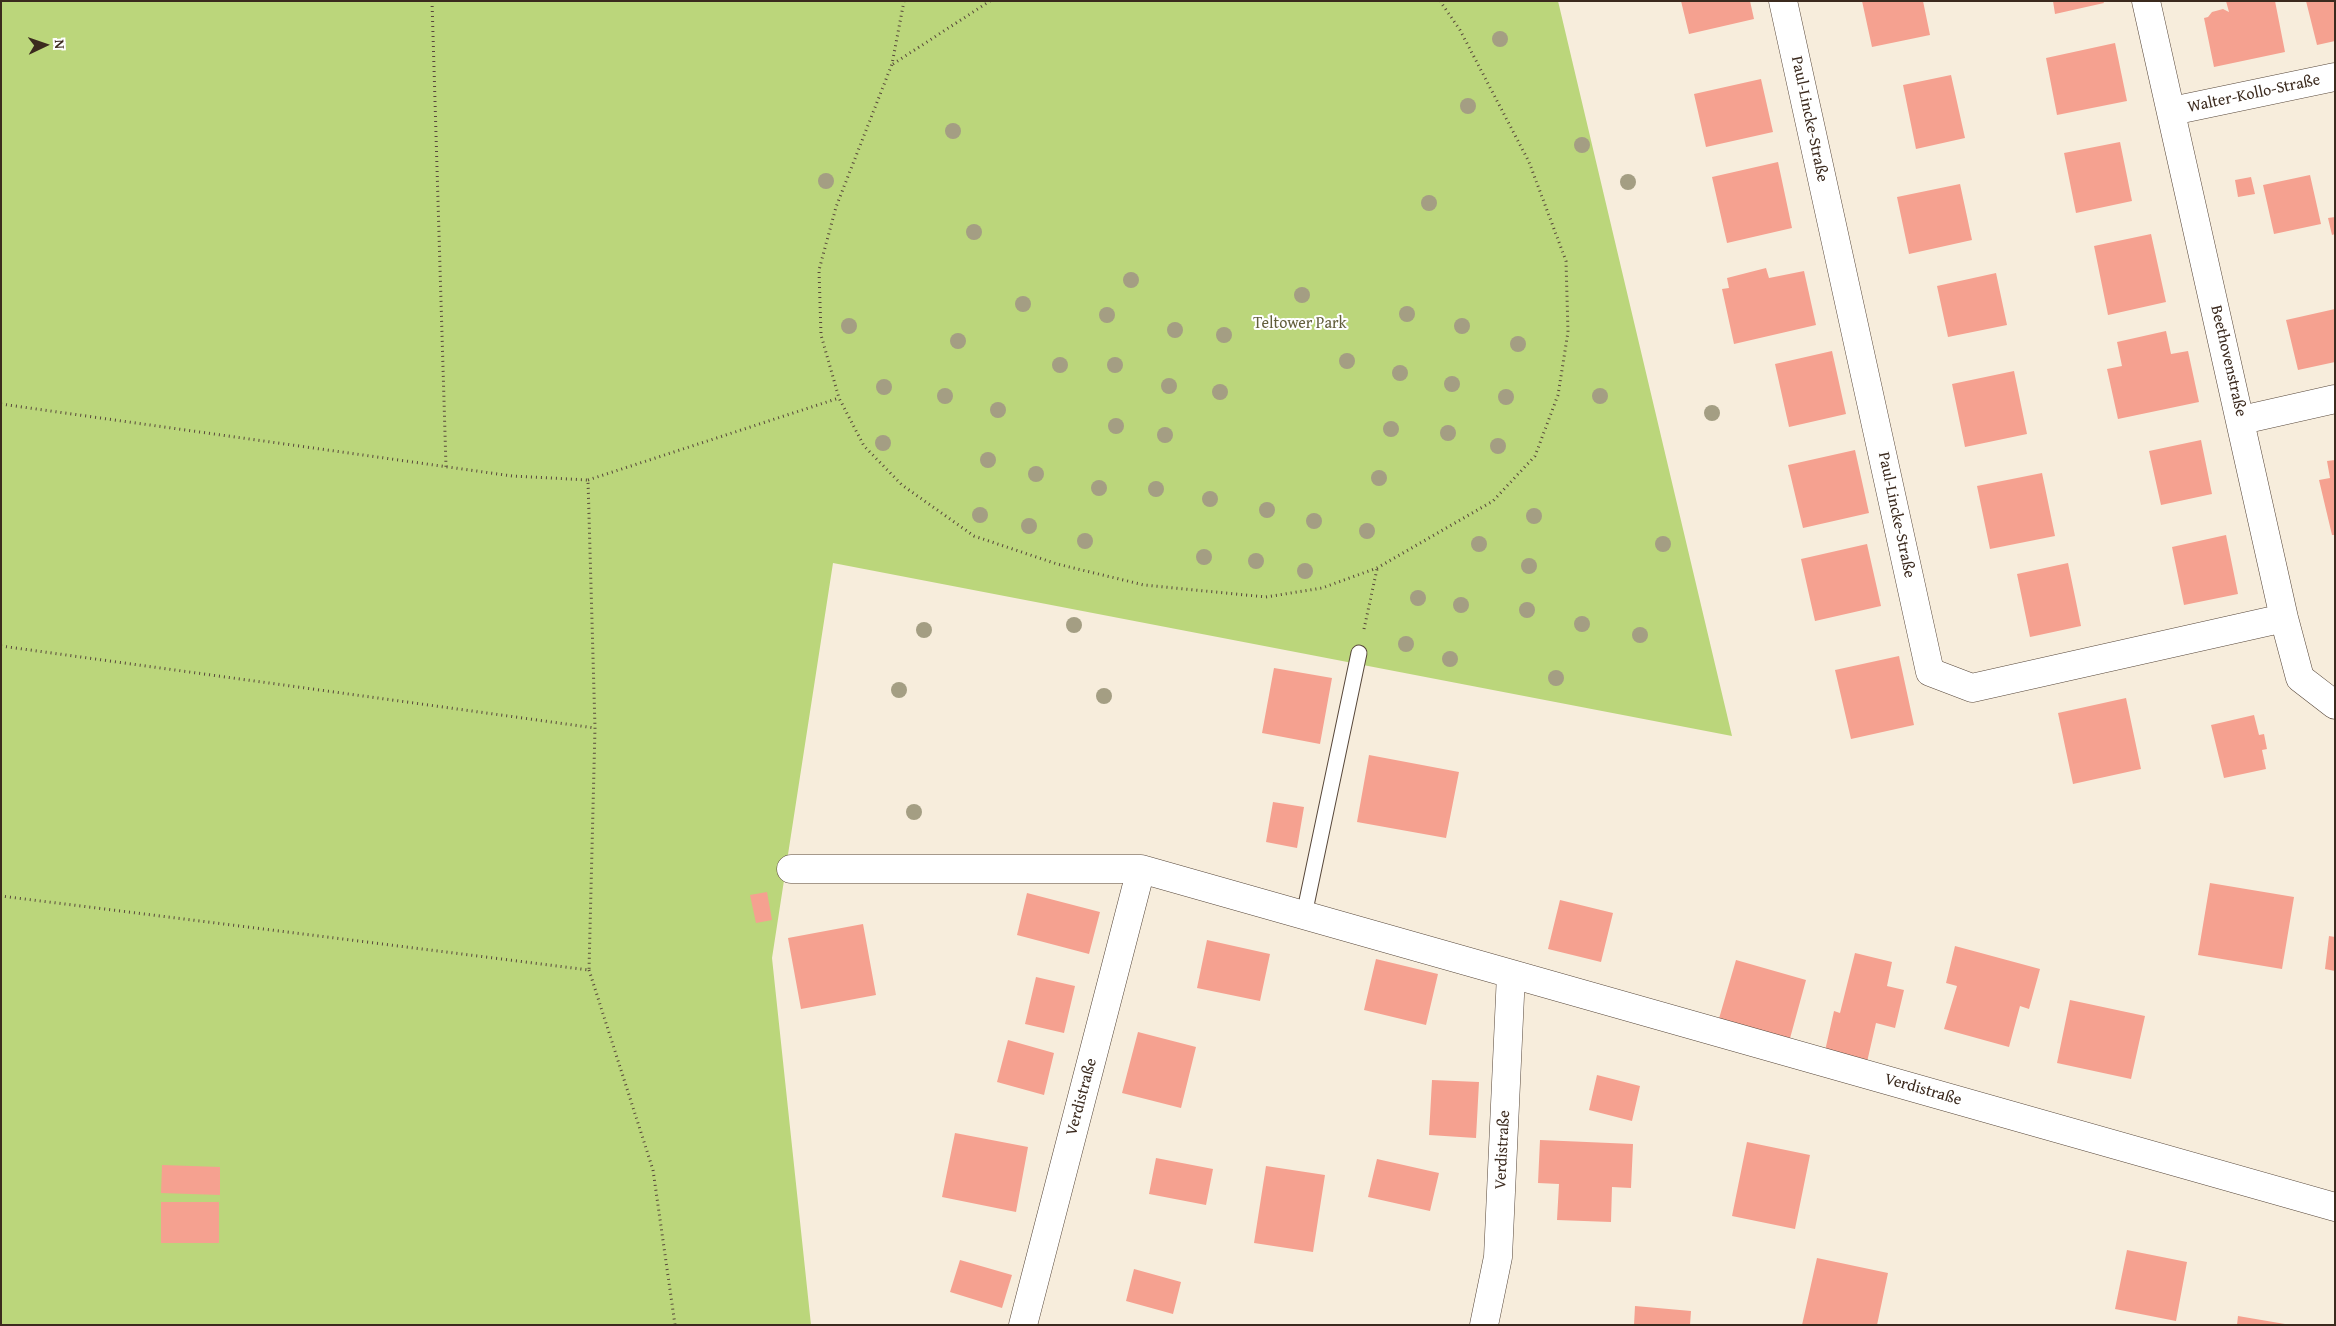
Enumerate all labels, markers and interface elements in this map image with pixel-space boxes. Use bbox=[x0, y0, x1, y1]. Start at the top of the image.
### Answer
north arrow bbox=[20, 20, 70, 70]
text: N bbox=[50, 39, 70, 49]
street label: Paul-Lincke-Straße bbox=[1786, 54, 1832, 184]
street label: Walter-Kollo-Straße bbox=[2186, 71, 2322, 117]
street label: Beethovenstraße bbox=[2206, 304, 2250, 418]
park label: Teltower Park bbox=[1253, 314, 1347, 334]
street label: Paul-Lincke-Straße bbox=[1873, 450, 1919, 580]
street label: Verdistraße bbox=[1062, 1056, 1102, 1138]
street label: Verdistraße bbox=[1882, 1070, 1964, 1110]
street label: Verdistraße bbox=[1491, 1110, 1515, 1190]

